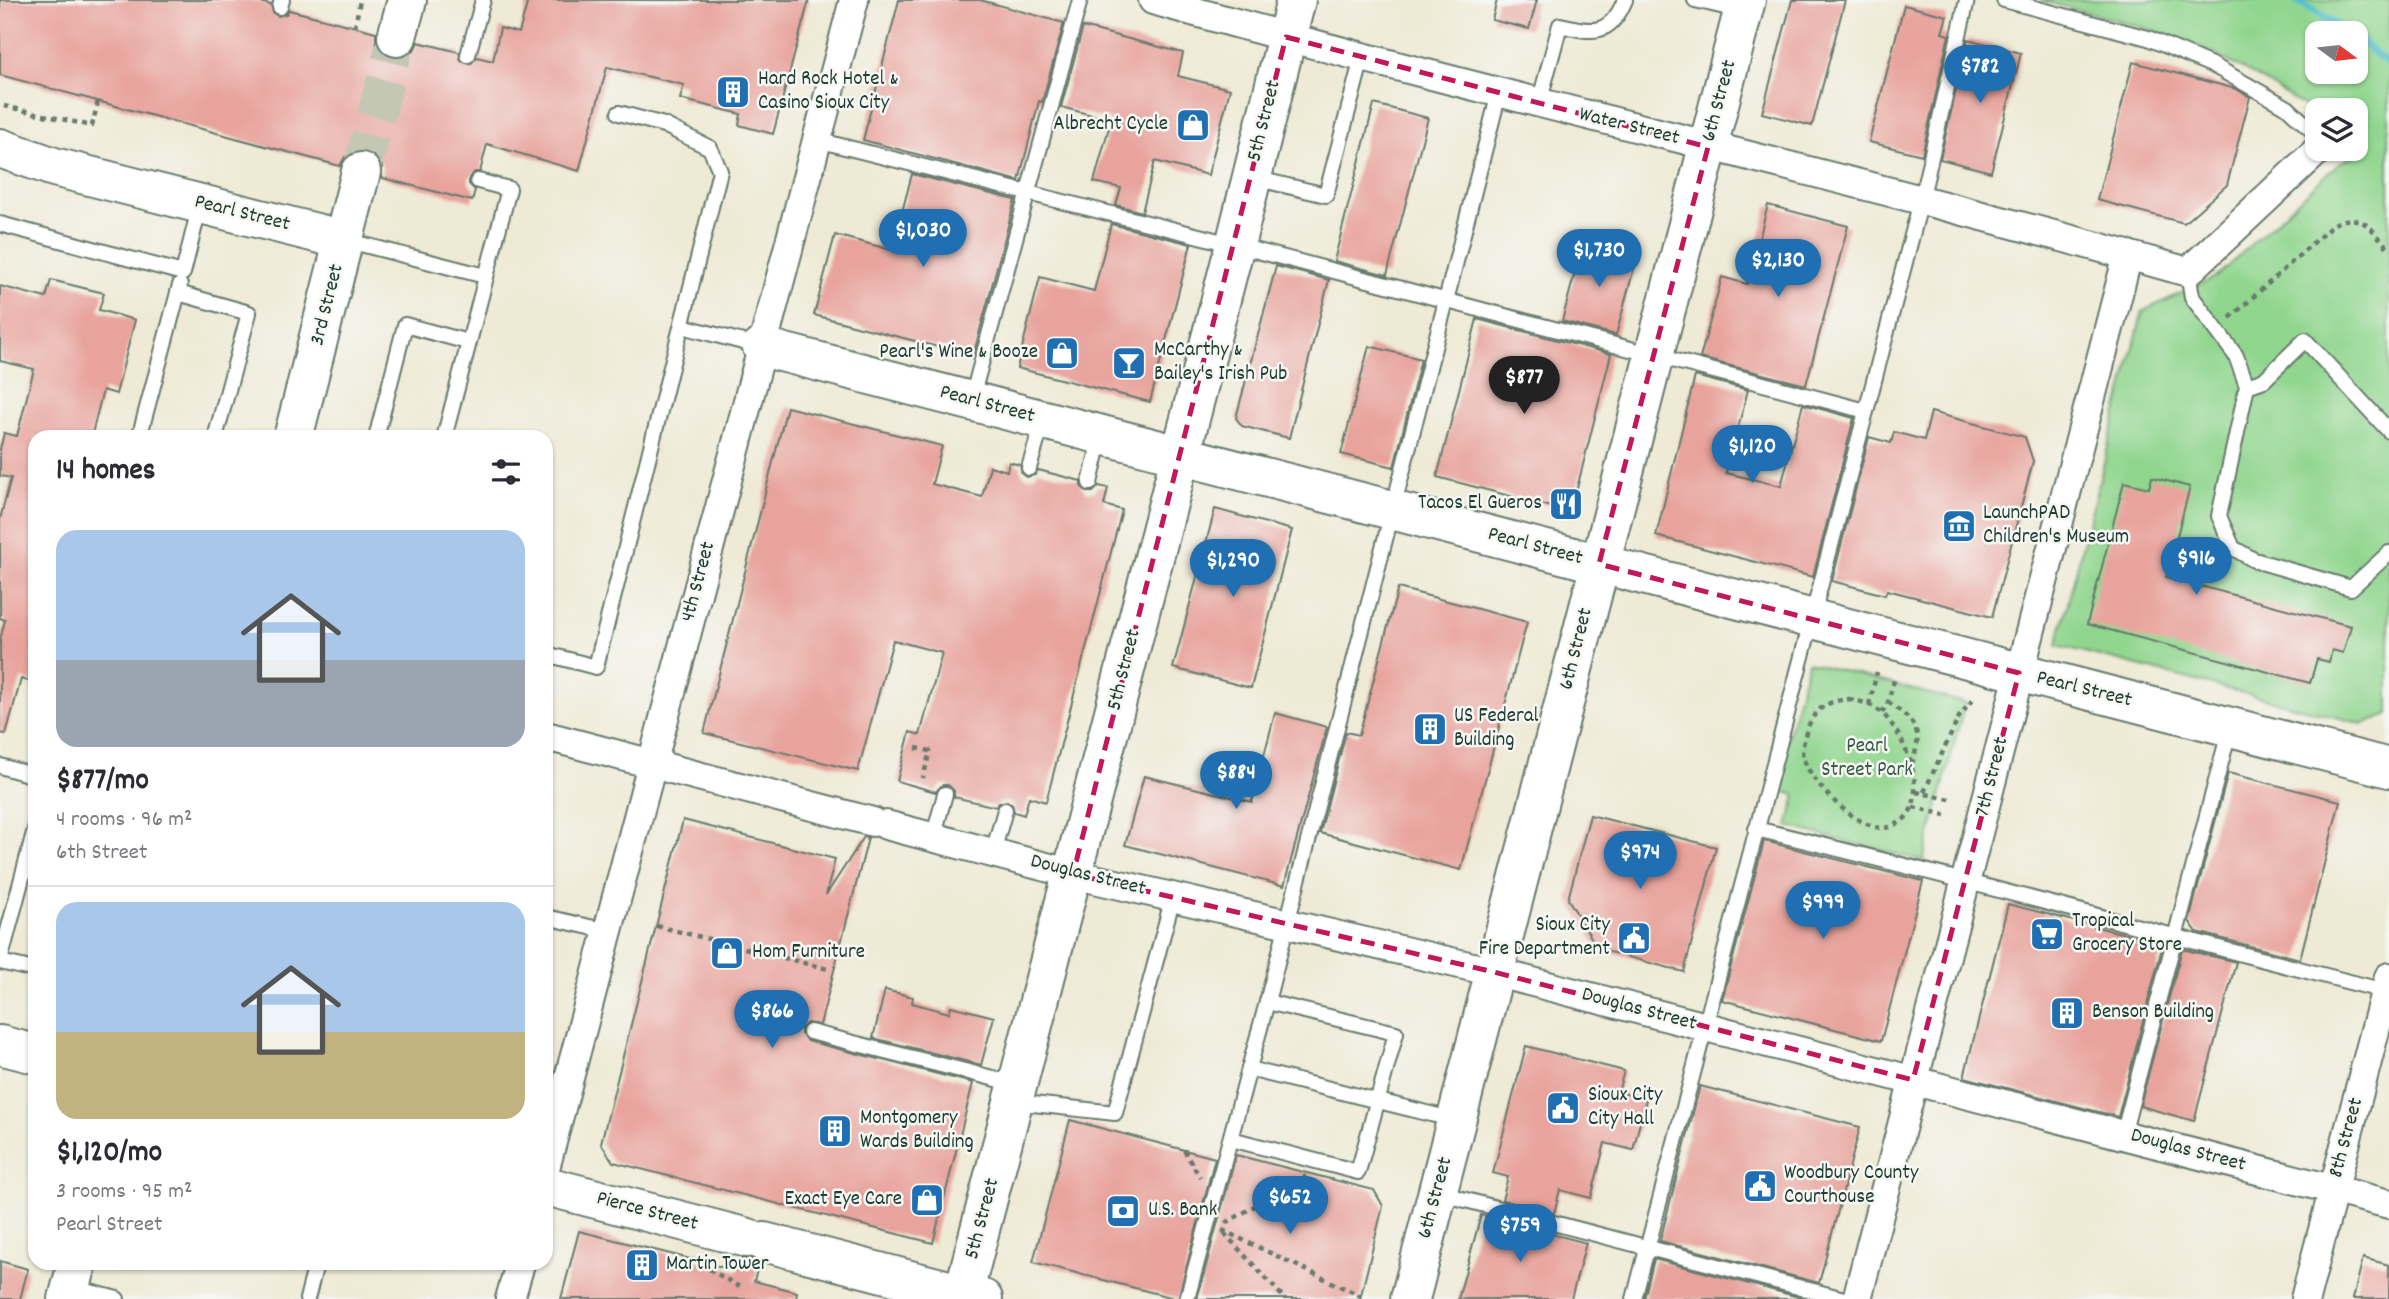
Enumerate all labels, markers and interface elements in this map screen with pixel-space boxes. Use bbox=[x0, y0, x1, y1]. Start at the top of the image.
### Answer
north arrow bbox=[2305, 21, 2368, 84]
map controls bbox=[2305, 21, 2368, 161]
pin: $782 bbox=[1939, 46, 2021, 105]
text: $782 bbox=[1960, 51, 2000, 84]
street label: 6th Street bbox=[1695, 57, 1745, 145]
place label: Hard Rock Hotel & Casino Sioux City bbox=[758, 65, 899, 119]
building icon: Hard Rock Hotel & Casino Sioux City bbox=[714, 73, 752, 111]
street label: 5th Street bbox=[1240, 77, 1290, 165]
button: layers bbox=[2305, 98, 2368, 161]
street label: Water Street bbox=[1576, 100, 1683, 154]
shop icon: Albrecht Cycle bbox=[1174, 106, 1212, 144]
place label: Albrecht Cycle bbox=[1053, 110, 1168, 140]
street label: Pearl Street bbox=[191, 188, 293, 240]
pin: $1,030 bbox=[866, 210, 980, 269]
text: $1,030 bbox=[895, 215, 951, 248]
pin: $1,730 bbox=[1542, 230, 1656, 289]
text: $1,730 bbox=[1573, 235, 1625, 268]
pin: $2,130 bbox=[1721, 240, 1835, 299]
text: $2,130 bbox=[1751, 245, 1805, 278]
street label: 3rd Street bbox=[303, 261, 353, 349]
shop icon: Pearl's Wine & Booze bbox=[1043, 334, 1081, 372]
place label: McCarthy & Bailey's Irish Pub bbox=[1154, 336, 1287, 390]
place label: Pearl's Wine & Booze bbox=[879, 338, 1038, 368]
bar icon: McCarthy & Bailey's Irish Pub bbox=[1110, 344, 1148, 382]
pin: $877 bbox=[1483, 356, 1565, 416]
text: $877 bbox=[1505, 362, 1543, 395]
street label: Pearl Street bbox=[936, 378, 1038, 432]
pin: $1,120 bbox=[1695, 426, 1809, 485]
text: $1,120 bbox=[1728, 431, 1776, 464]
text: 14 homes bbox=[56, 451, 155, 494]
icon: filters bbox=[487, 453, 525, 491]
restaurant icon: Tacos El Gueros bbox=[1547, 485, 1585, 523]
place label: Tacos El Gueros bbox=[1418, 489, 1542, 519]
place label: LaunchPAD Children's Museum bbox=[1983, 499, 2129, 553]
museum icon: LaunchPAD Children's Museum bbox=[1940, 507, 1978, 545]
street label: Pearl Street bbox=[1484, 520, 1586, 574]
street label: 4th Street bbox=[674, 538, 724, 625]
pin: $916 bbox=[2155, 538, 2237, 597]
pin: $1,290 bbox=[1176, 540, 1290, 599]
text: $916 bbox=[2177, 543, 2215, 576]
text: $1,290 bbox=[1206, 545, 1260, 578]
icon: home bbox=[228, 575, 354, 701]
street label: 6th Street bbox=[1552, 605, 1602, 693]
street label: 5th Street bbox=[1100, 626, 1150, 714]
street label: Pearl Street bbox=[2033, 664, 2135, 716]
place label: US Federal Building bbox=[1454, 702, 1539, 756]
building icon: US Federal Building bbox=[1411, 710, 1449, 748]
park label: Pearl Street Park bbox=[1821, 732, 1913, 786]
street label: 7th Street bbox=[1969, 734, 2017, 820]
pin: $884 bbox=[1195, 752, 1277, 811]
text: $884 bbox=[1216, 757, 1256, 790]
text: $877/mo bbox=[56, 761, 149, 804]
text: 4 rooms · 96 m² bbox=[56, 804, 192, 837]
pin: $974 bbox=[1599, 832, 1681, 891]
text: 6th Street bbox=[56, 837, 147, 870]
text: $974 bbox=[1620, 837, 1660, 870]
street label: Douglas Street bbox=[1027, 847, 1149, 905]
pin: $999 bbox=[1782, 881, 1864, 941]
text: $999 bbox=[1801, 887, 1845, 920]
place label: Tropical Grocery Store bbox=[2072, 907, 2182, 961]
place label: Sioux City Fire Department bbox=[1479, 911, 1610, 965]
supermarket icon: Tropical Grocery Store bbox=[2028, 915, 2066, 953]
public building icon: Sioux City Fire Department bbox=[1615, 919, 1653, 957]
shop icon: Hom Furniture bbox=[708, 934, 746, 972]
place label: Hom Furniture bbox=[752, 938, 865, 968]
icon: home bbox=[228, 947, 354, 1073]
street label: Douglas Street bbox=[1578, 980, 1700, 1040]
pin: $866 bbox=[731, 990, 813, 1050]
building icon: Benson Building bbox=[2048, 994, 2086, 1032]
text: $866 bbox=[750, 996, 794, 1029]
place label: Benson Building bbox=[2092, 998, 2214, 1028]
place label: Sioux City City Hall bbox=[1588, 1081, 1663, 1135]
public building icon: Sioux City City Hall bbox=[1544, 1089, 1582, 1127]
street label: 8th Street bbox=[2322, 1094, 2372, 1181]
place label: Montgomery Wards Building bbox=[860, 1104, 974, 1158]
building icon: Montgomery Wards Building bbox=[816, 1112, 854, 1150]
street label: Douglas Street bbox=[2127, 1121, 2249, 1181]
text: $1,120/mo bbox=[56, 1133, 162, 1176]
street label: 6th Street bbox=[1411, 1154, 1461, 1242]
place label: Woodbury County Courthouse bbox=[1784, 1159, 1919, 1213]
public building icon: Woodbury County Courthouse bbox=[1741, 1167, 1779, 1205]
street label: 5th Street bbox=[958, 1175, 1008, 1263]
text: 3 rooms · 95 m² bbox=[56, 1176, 192, 1209]
pin: $652 bbox=[1249, 1176, 1331, 1236]
shop icon: Exact Eye Care bbox=[908, 1181, 946, 1219]
text: $652 bbox=[1268, 1182, 1312, 1215]
street label: Pierce Street bbox=[593, 1184, 701, 1240]
place label: Exact Eye Care bbox=[784, 1185, 902, 1215]
bank icon: U.S. Bank bbox=[1104, 1192, 1142, 1230]
place label: U.S. Bank bbox=[1148, 1196, 1217, 1226]
pin: $759 bbox=[1479, 1204, 1561, 1264]
text: Pearl Street bbox=[56, 1209, 163, 1242]
text: $759 bbox=[1499, 1210, 1541, 1243]
building icon: Martin Tower bbox=[623, 1246, 661, 1284]
place label: Martin Tower bbox=[666, 1250, 769, 1280]

